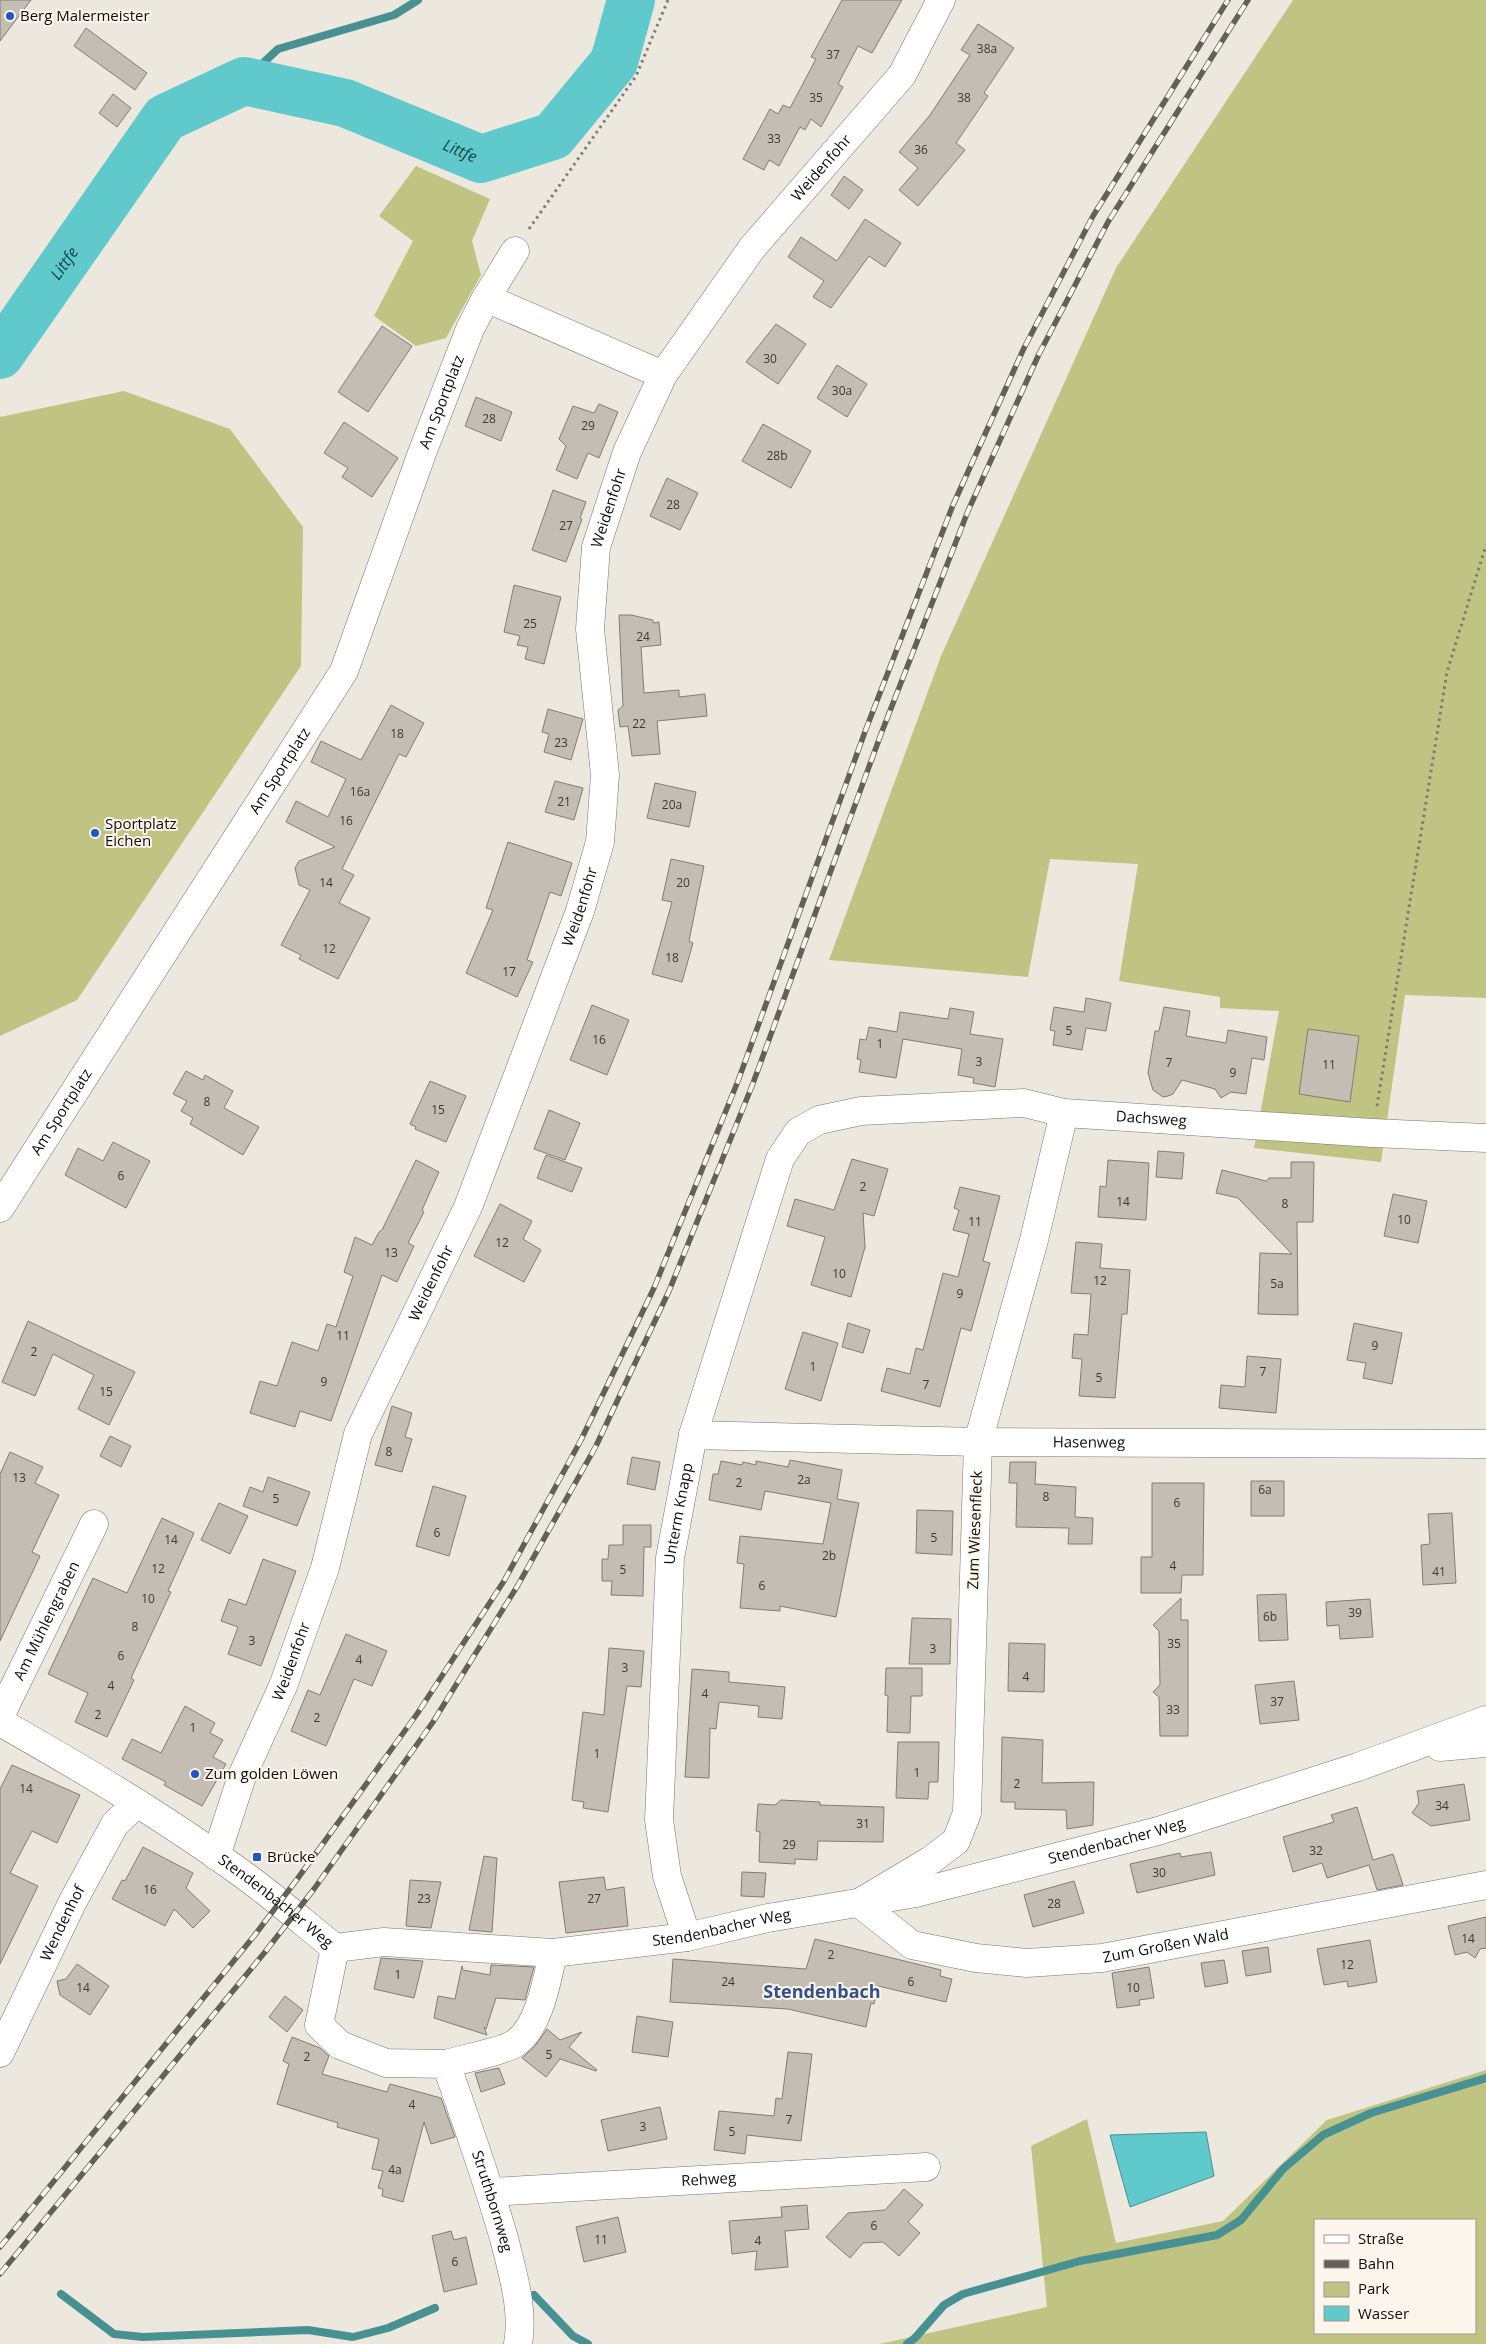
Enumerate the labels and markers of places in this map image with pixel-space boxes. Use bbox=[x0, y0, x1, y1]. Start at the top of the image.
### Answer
place label: Berg Malermeister bbox=[20, 5, 150, 25]
marker: Berg Malermeister bbox=[4, 10, 16, 22]
place label: Sportplatz Eichen bbox=[105, 813, 177, 850]
marker: Sportplatz Eichen bbox=[89, 827, 101, 839]
place label: Zum golden Löwen bbox=[205, 1763, 338, 1783]
marker: Zum golden Löwen bbox=[189, 1768, 201, 1780]
place label: Brücke bbox=[267, 1846, 316, 1866]
marker: Brücke bbox=[251, 1851, 263, 1863]

